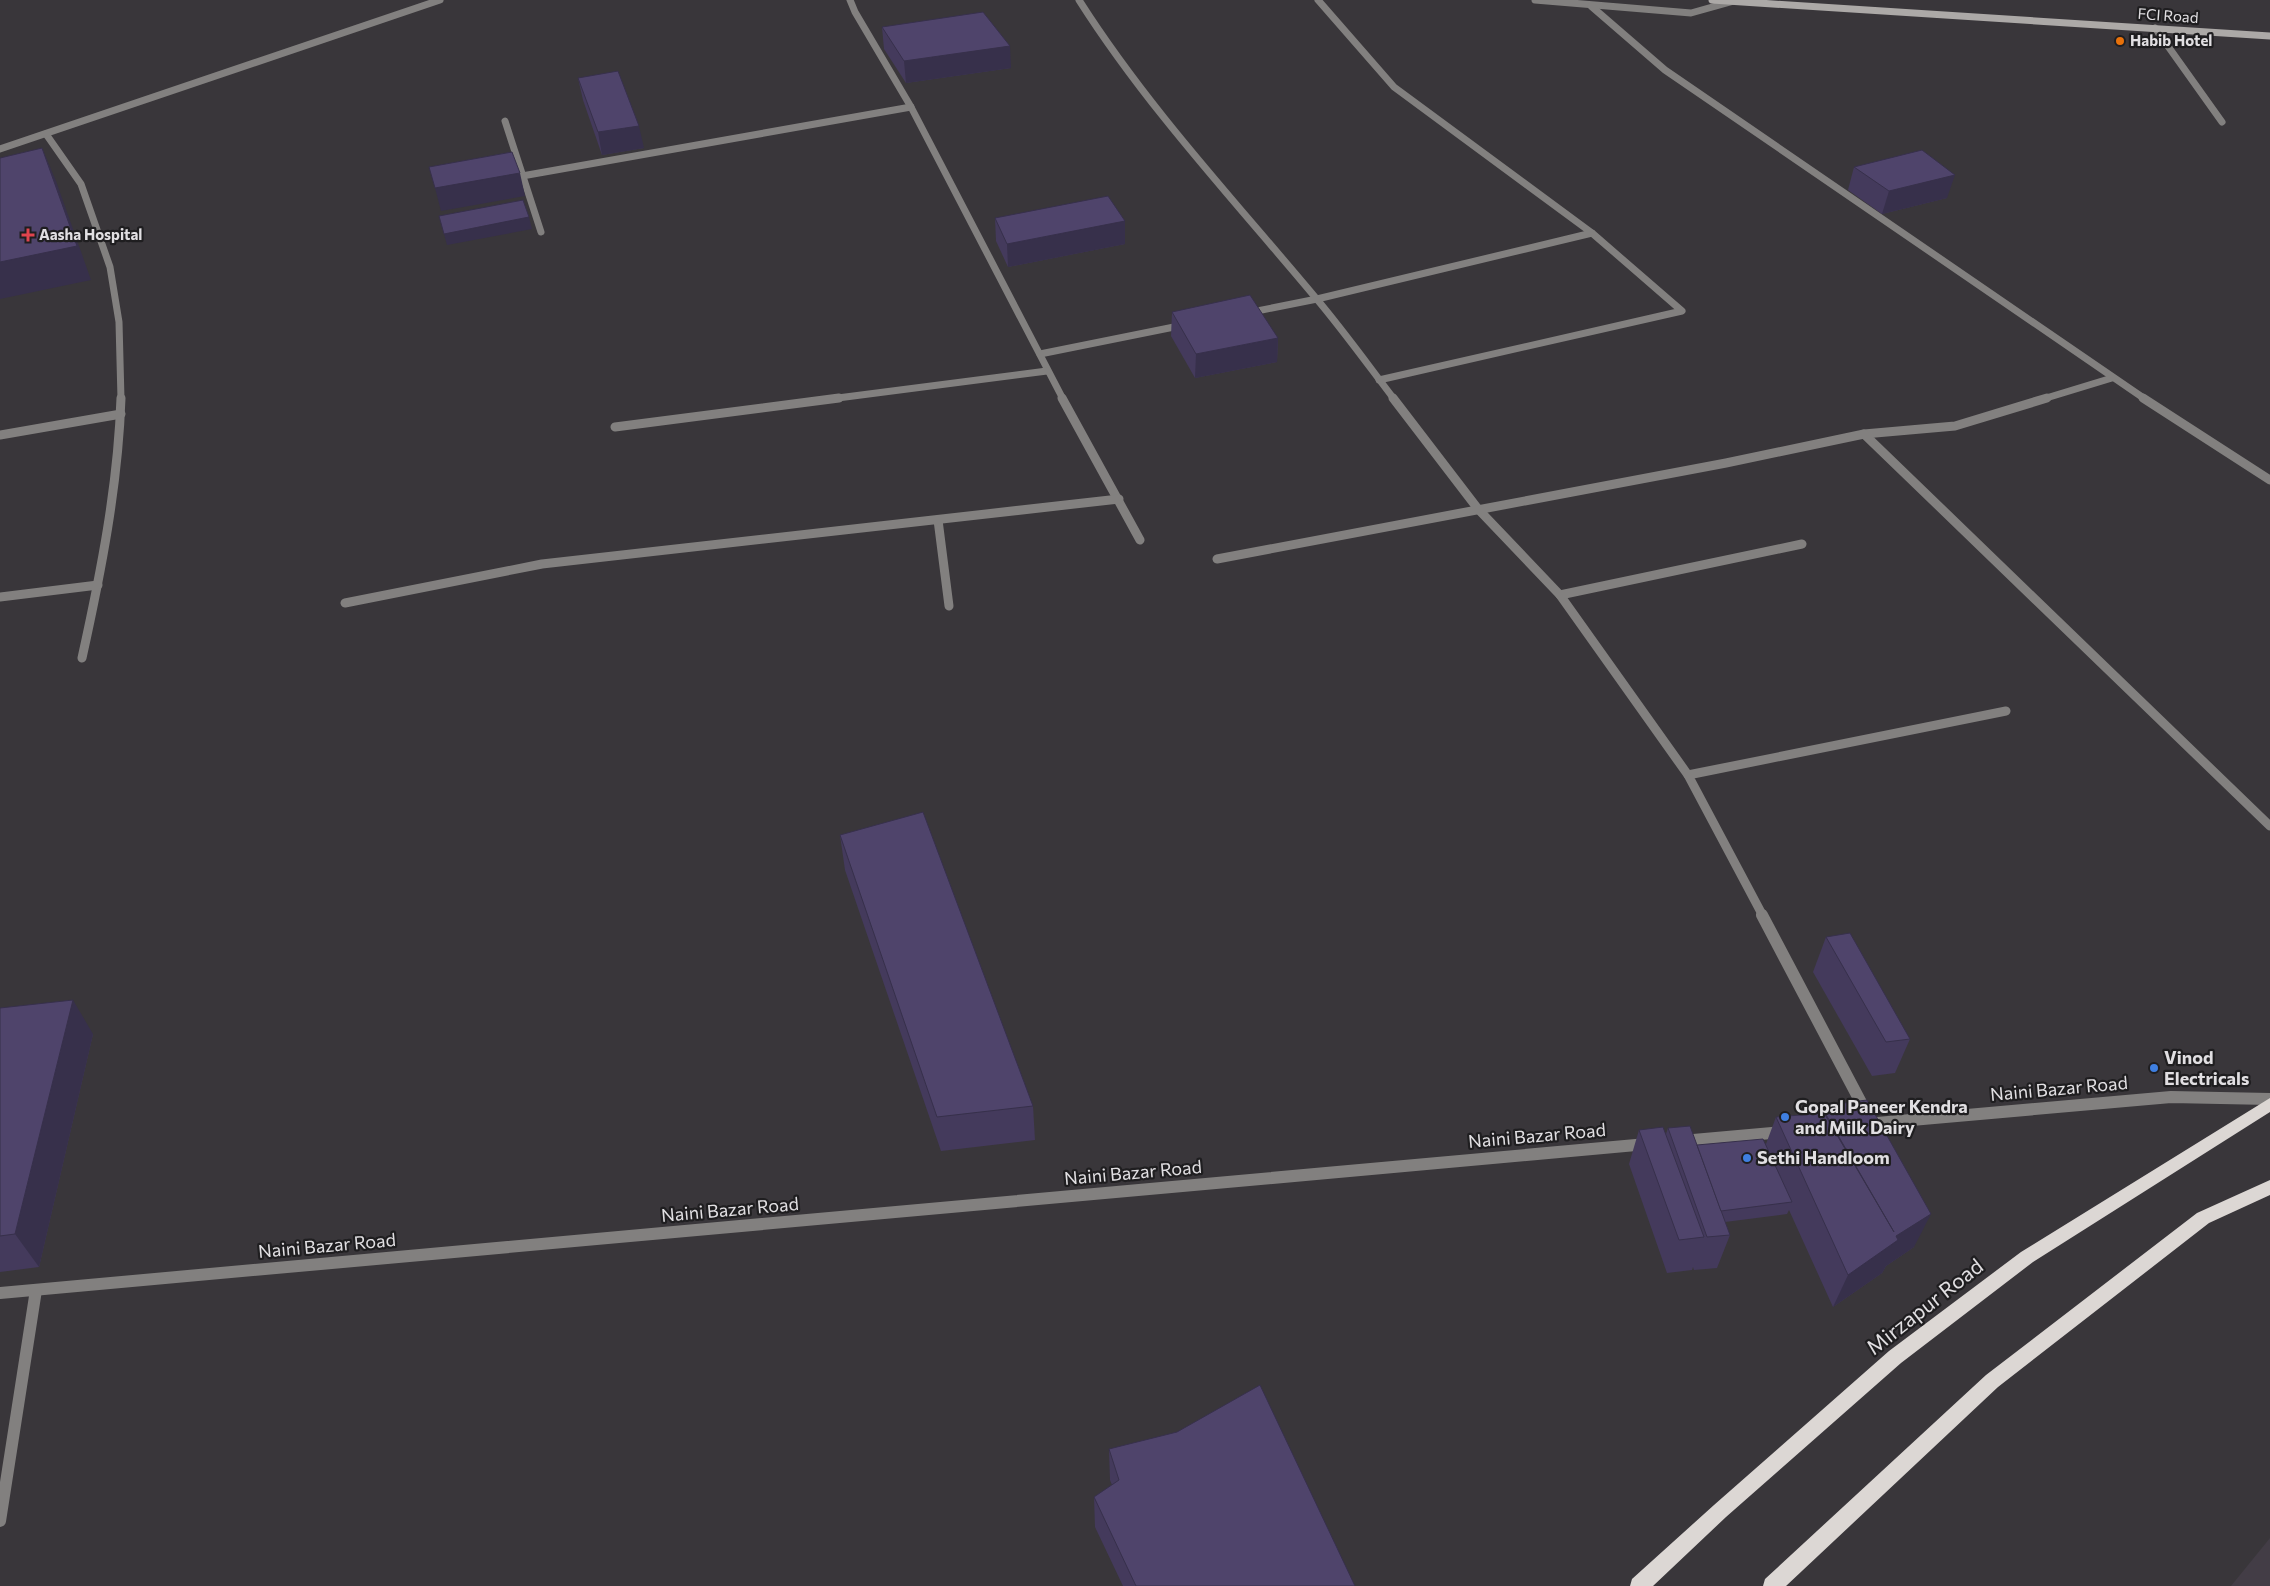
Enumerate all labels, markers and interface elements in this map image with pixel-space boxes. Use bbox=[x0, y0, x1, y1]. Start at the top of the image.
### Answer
street label: FCI Road bbox=[2137, 4, 2199, 26]
place label: Habib Hotel bbox=[2130, 31, 2212, 49]
marker: Habib Hotel bbox=[2114, 35, 2126, 47]
place label: Aasha Hospital bbox=[39, 225, 142, 243]
marker: Aasha Hospital bbox=[21, 228, 35, 242]
place label: Vinod Electricals bbox=[2164, 1046, 2249, 1089]
marker: Vinod Electricals bbox=[2148, 1062, 2160, 1074]
street label: Naini Bazar Road bbox=[1989, 1071, 2129, 1105]
place label: Gopal Paneer Kendra and Milk Dairy bbox=[1795, 1095, 1968, 1138]
marker: Gopal Paneer Kendra and Milk Dairy bbox=[1779, 1111, 1791, 1123]
street label: Naini Bazar Road bbox=[1467, 1118, 1607, 1152]
place label: Sethi Handloom bbox=[1757, 1146, 1890, 1168]
marker: Sethi Handloom bbox=[1741, 1152, 1753, 1164]
street label: Naini Bazar Road bbox=[1063, 1155, 1203, 1189]
street label: Naini Bazar Road bbox=[660, 1192, 800, 1226]
street label: Naini Bazar Road bbox=[257, 1228, 397, 1262]
street label: Mirzapur Road bbox=[1861, 1253, 1987, 1359]

